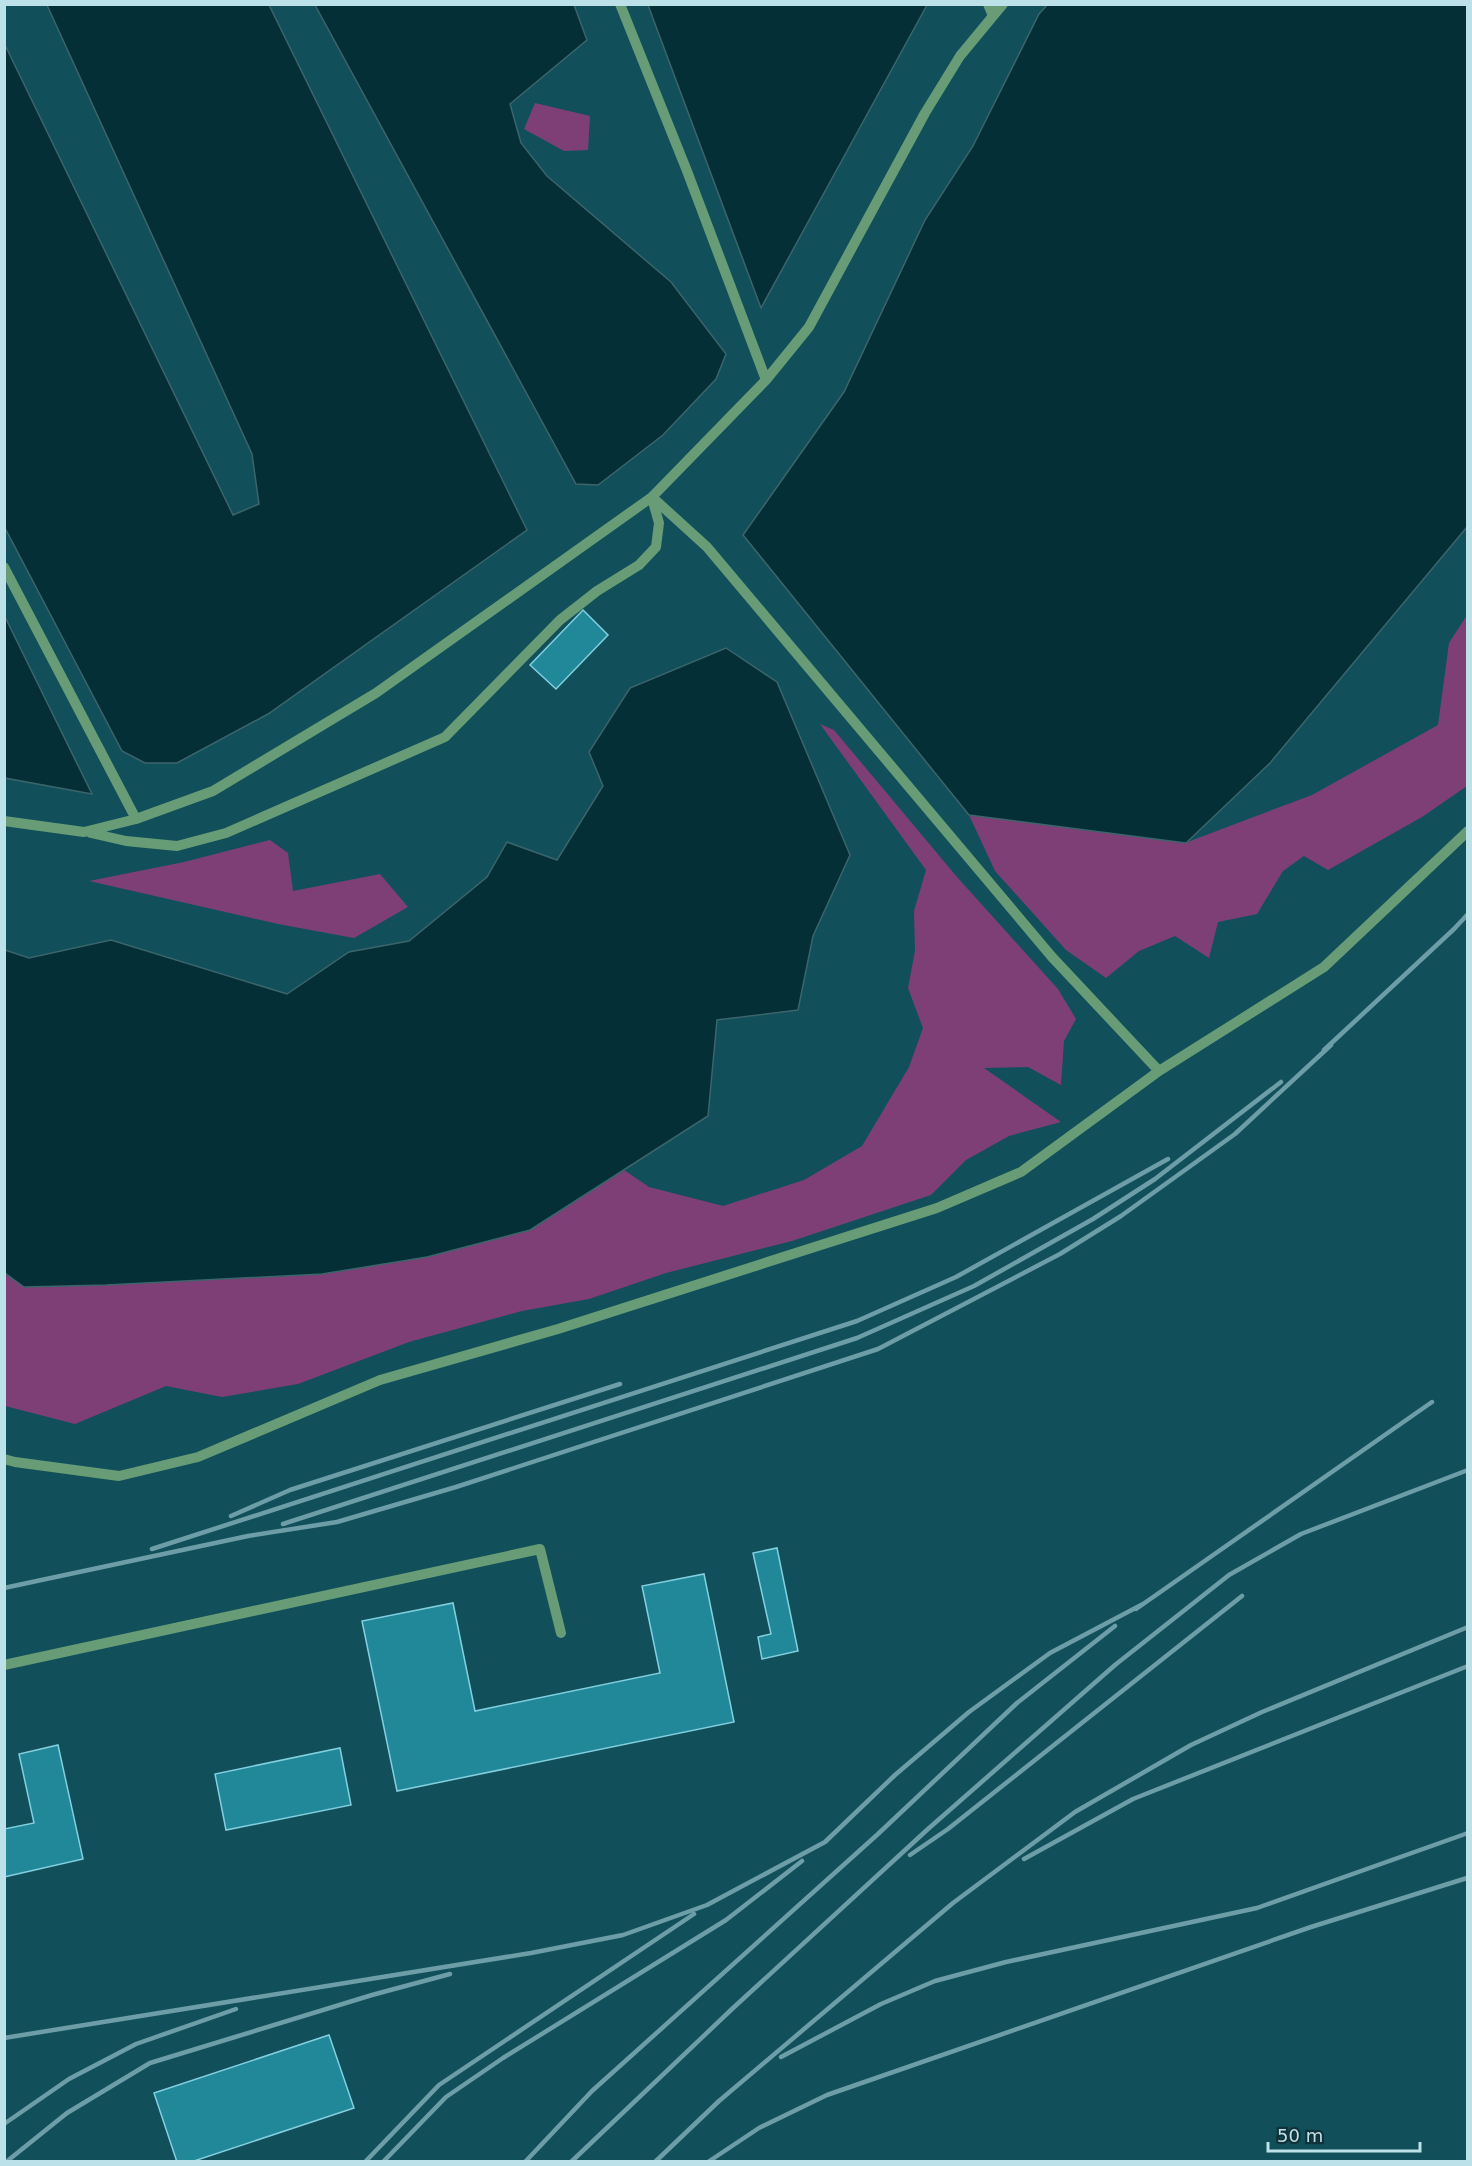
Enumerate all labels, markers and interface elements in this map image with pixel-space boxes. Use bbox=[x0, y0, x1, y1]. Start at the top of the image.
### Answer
scale bar bbox=[1268, 2115, 1420, 2153]
text: 50 m bbox=[1277, 2125, 1323, 2146]

